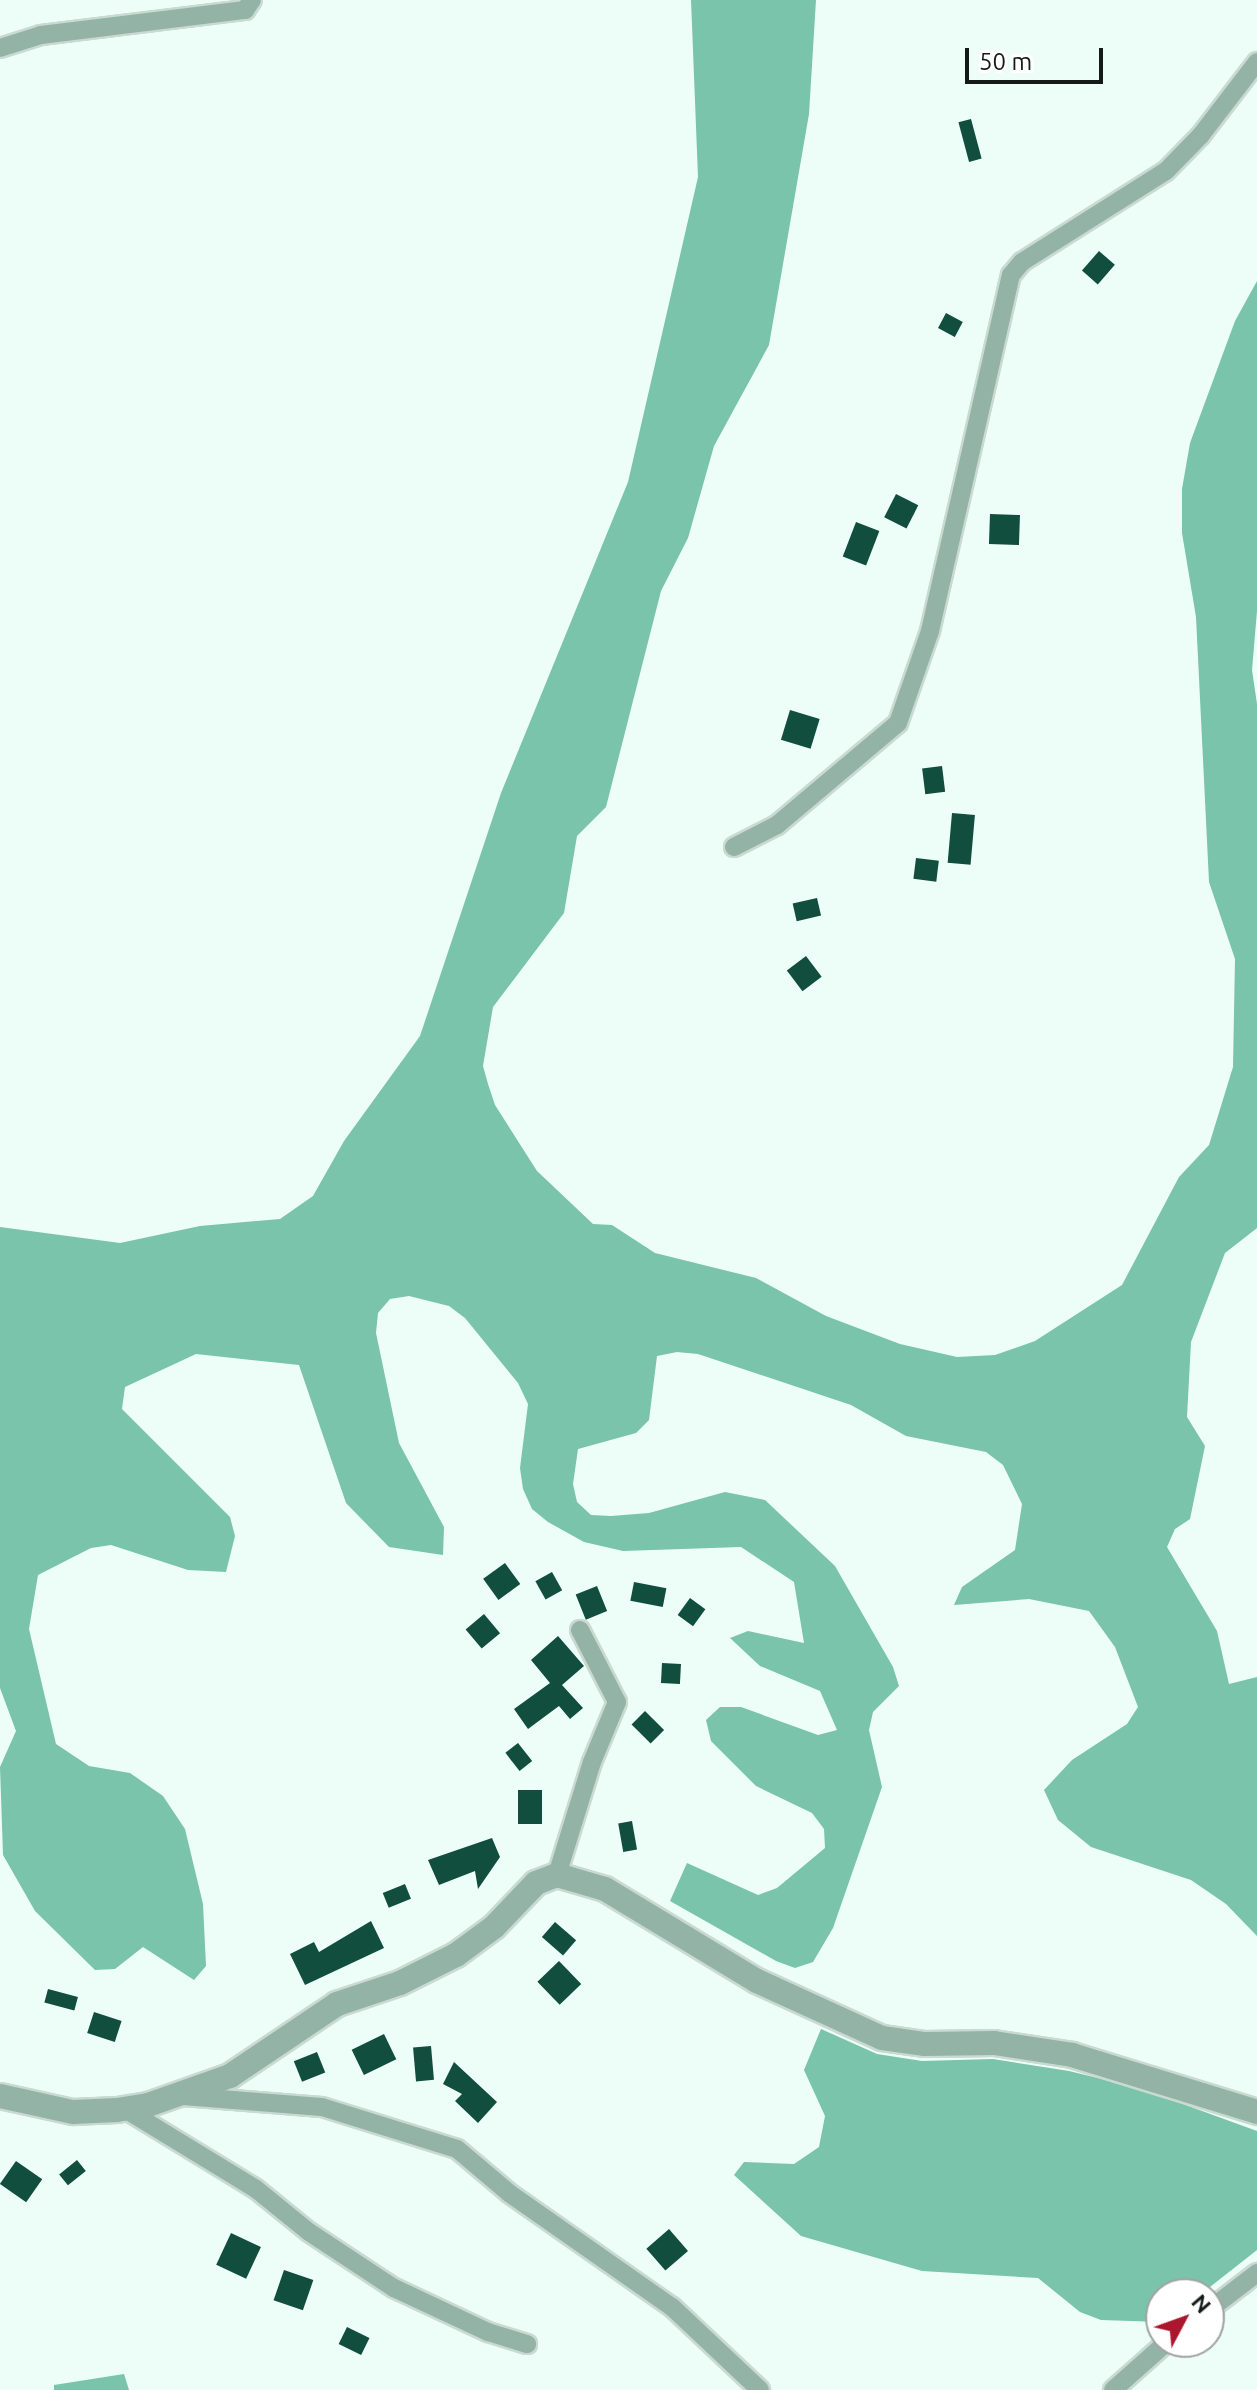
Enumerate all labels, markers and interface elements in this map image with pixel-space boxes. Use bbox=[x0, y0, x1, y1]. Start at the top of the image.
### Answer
scale bar bbox=[969, 32, 1107, 82]
text: 50 m bbox=[979, 48, 1032, 75]
north arrow bbox=[1145, 2278, 1225, 2358]
text: N bbox=[1187, 2289, 1217, 2318]

